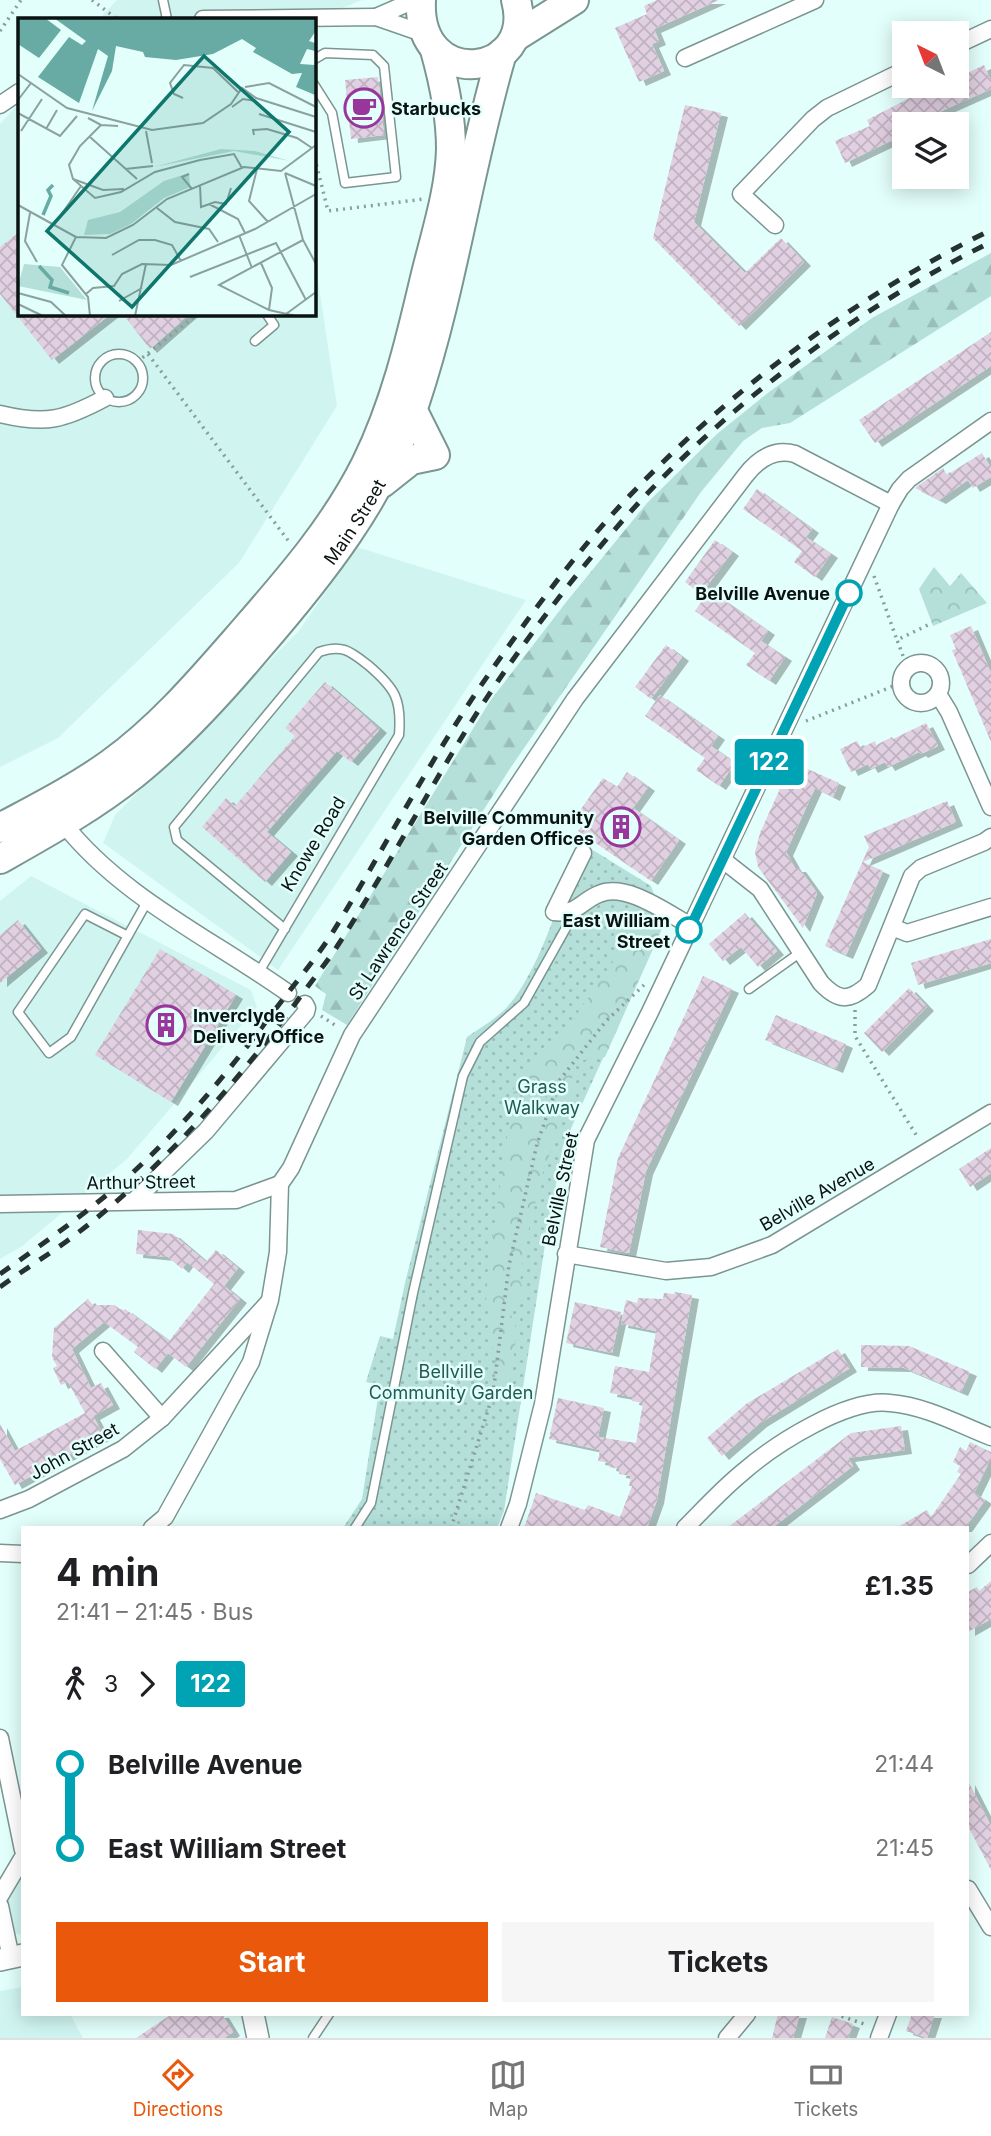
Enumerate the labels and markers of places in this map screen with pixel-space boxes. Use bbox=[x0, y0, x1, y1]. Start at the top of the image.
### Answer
cafe icon: Starbucks bbox=[343, 87, 385, 129]
place label: Starbucks bbox=[391, 98, 481, 119]
marker: Belville Avenue bbox=[836, 580, 862, 606]
place label: Belville Avenue bbox=[695, 583, 830, 604]
building icon: Belville Community Garden Offices bbox=[600, 806, 642, 848]
place label: Belville Community Garden Offices bbox=[424, 807, 594, 849]
place label: East William Street bbox=[563, 910, 670, 952]
marker: East William Street bbox=[676, 917, 702, 943]
building icon: Inverclyde Delivery Office bbox=[145, 1004, 187, 1046]
place label: Inverclyde Delivery Office bbox=[193, 1005, 324, 1047]

